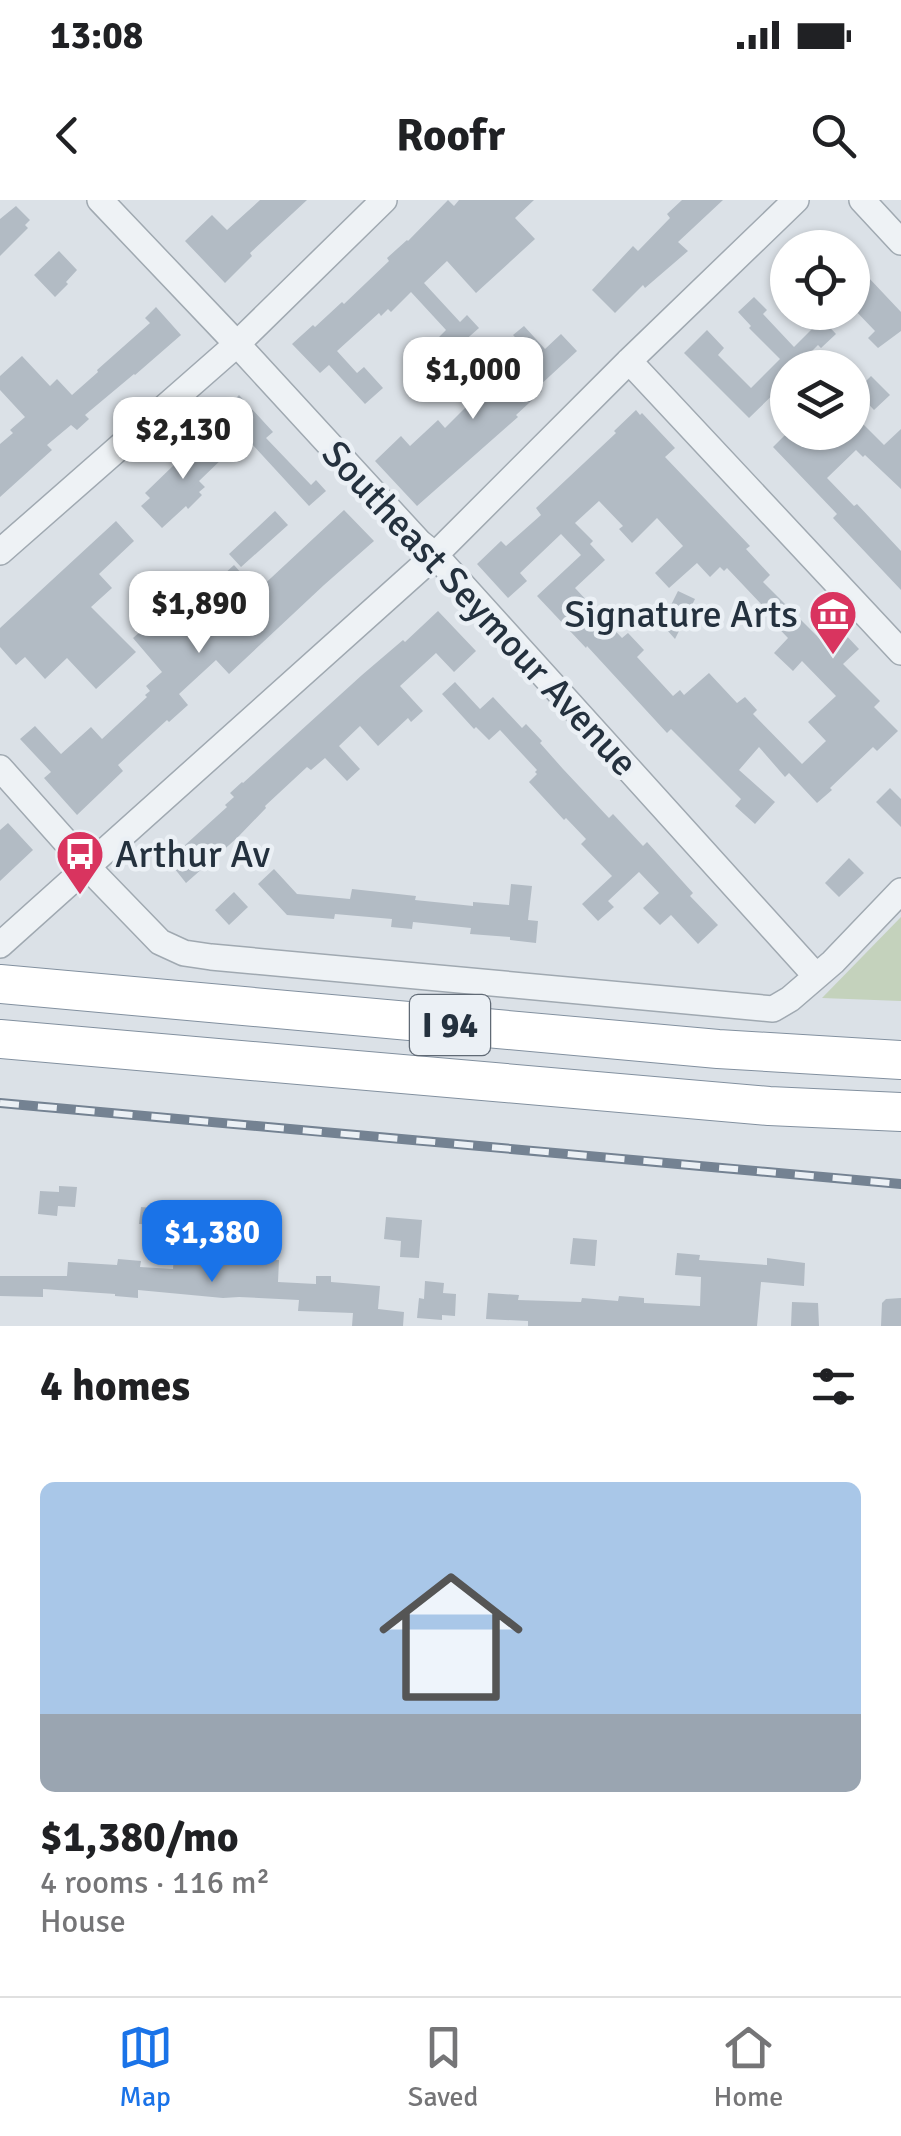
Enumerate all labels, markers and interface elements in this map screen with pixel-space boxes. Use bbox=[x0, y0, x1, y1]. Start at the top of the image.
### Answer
text: 13:08 bbox=[50, 12, 143, 59]
icon: back bbox=[40, 108, 95, 163]
text: Roofr bbox=[396, 108, 505, 163]
icon: search bbox=[806, 108, 861, 163]
map controls bbox=[770, 230, 870, 450]
button: locate bbox=[770, 230, 870, 330]
pin: $1,000 bbox=[392, 337, 554, 422]
text: $1,000 bbox=[425, 350, 521, 389]
button: layers bbox=[770, 350, 870, 450]
pin: $2,130 bbox=[102, 397, 264, 482]
text: $2,130 bbox=[135, 410, 231, 449]
street label: Southeast Seymour Avenue bbox=[312, 431, 647, 786]
pin: $1,890 bbox=[118, 571, 280, 656]
text: $1,890 bbox=[151, 584, 247, 623]
museum icon: Signature Arts bbox=[807, 588, 859, 656]
place label: Signature Arts bbox=[564, 591, 798, 638]
bus stop icon: Arthur Av bbox=[54, 828, 106, 896]
place label: Arthur Av bbox=[115, 831, 271, 878]
road number: I 94 bbox=[410, 995, 490, 1055]
pin: $1,380 bbox=[131, 1200, 293, 1285]
text: $1,380 bbox=[164, 1213, 260, 1252]
icon: filters bbox=[806, 1359, 861, 1414]
text: 4 homes bbox=[40, 1361, 190, 1412]
icon: home bbox=[361, 1547, 541, 1727]
text: $1,380/mo bbox=[40, 1812, 239, 1863]
text: 4 rooms · 116 m² bbox=[40, 1863, 270, 1902]
text: House bbox=[40, 1902, 126, 1941]
tab: Map bbox=[118, 2020, 173, 2114]
tab: Saved bbox=[408, 2020, 478, 2114]
tab: Home bbox=[714, 2020, 783, 2114]

